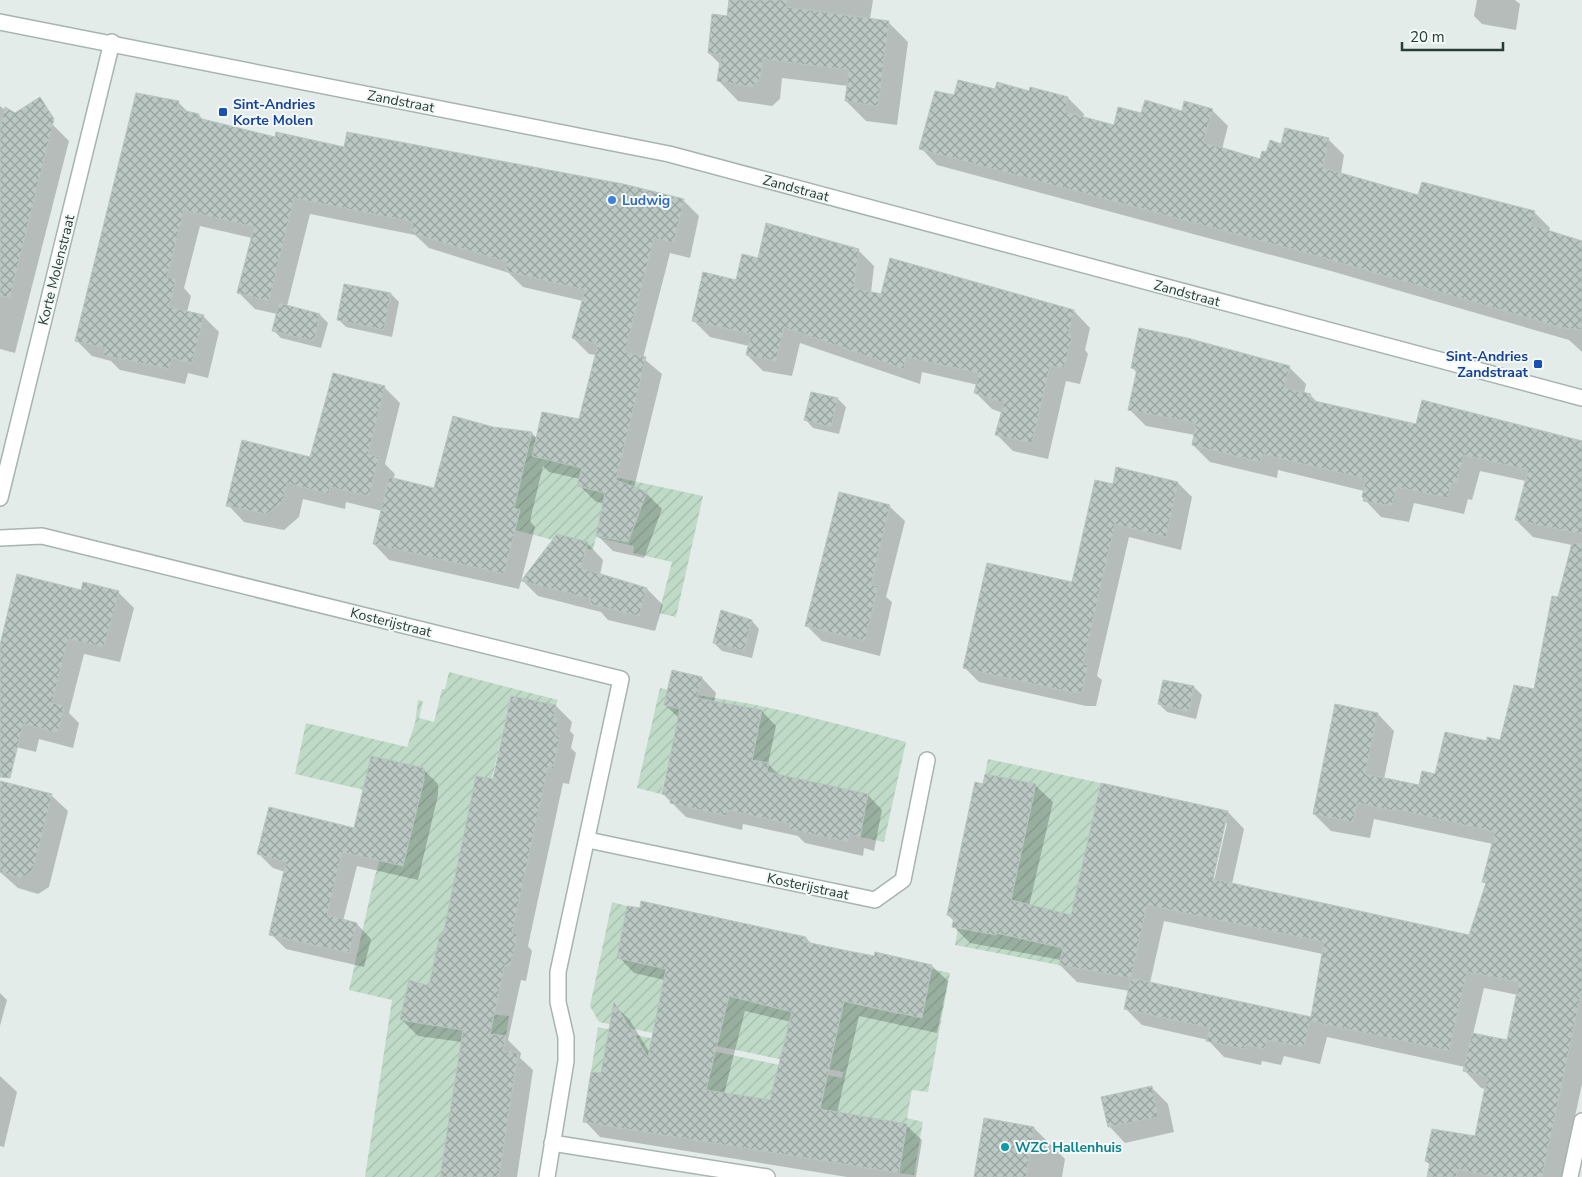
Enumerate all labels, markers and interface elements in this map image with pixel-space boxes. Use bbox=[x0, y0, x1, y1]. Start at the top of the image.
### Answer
scale bar bbox=[1402, 20, 1503, 52]
text: 20 m bbox=[1410, 27, 1445, 47]
street label: Zandstraat bbox=[366, 86, 436, 117]
place label: Sint-Andries Korte Molen bbox=[233, 95, 315, 130]
marker: Sint-Andries Korte Molen bbox=[217, 106, 229, 118]
street label: Zandstraat bbox=[761, 171, 831, 206]
place label: Ludwig bbox=[622, 191, 670, 210]
marker: Ludwig bbox=[606, 194, 618, 206]
street label: Korte Molenstraat bbox=[34, 213, 79, 327]
street label: Zandstraat bbox=[1152, 276, 1222, 311]
place label: Sint-Andries Zandstraat bbox=[1446, 347, 1529, 382]
marker: Sint-Andries Zandstraat bbox=[1532, 358, 1544, 370]
street label: Kosterijstraat bbox=[348, 603, 434, 642]
street label: Kosterijstraat bbox=[765, 869, 851, 904]
place label: WZC Hallenhuis bbox=[1015, 1138, 1122, 1157]
marker: WZC Hallenhuis bbox=[999, 1141, 1011, 1153]

